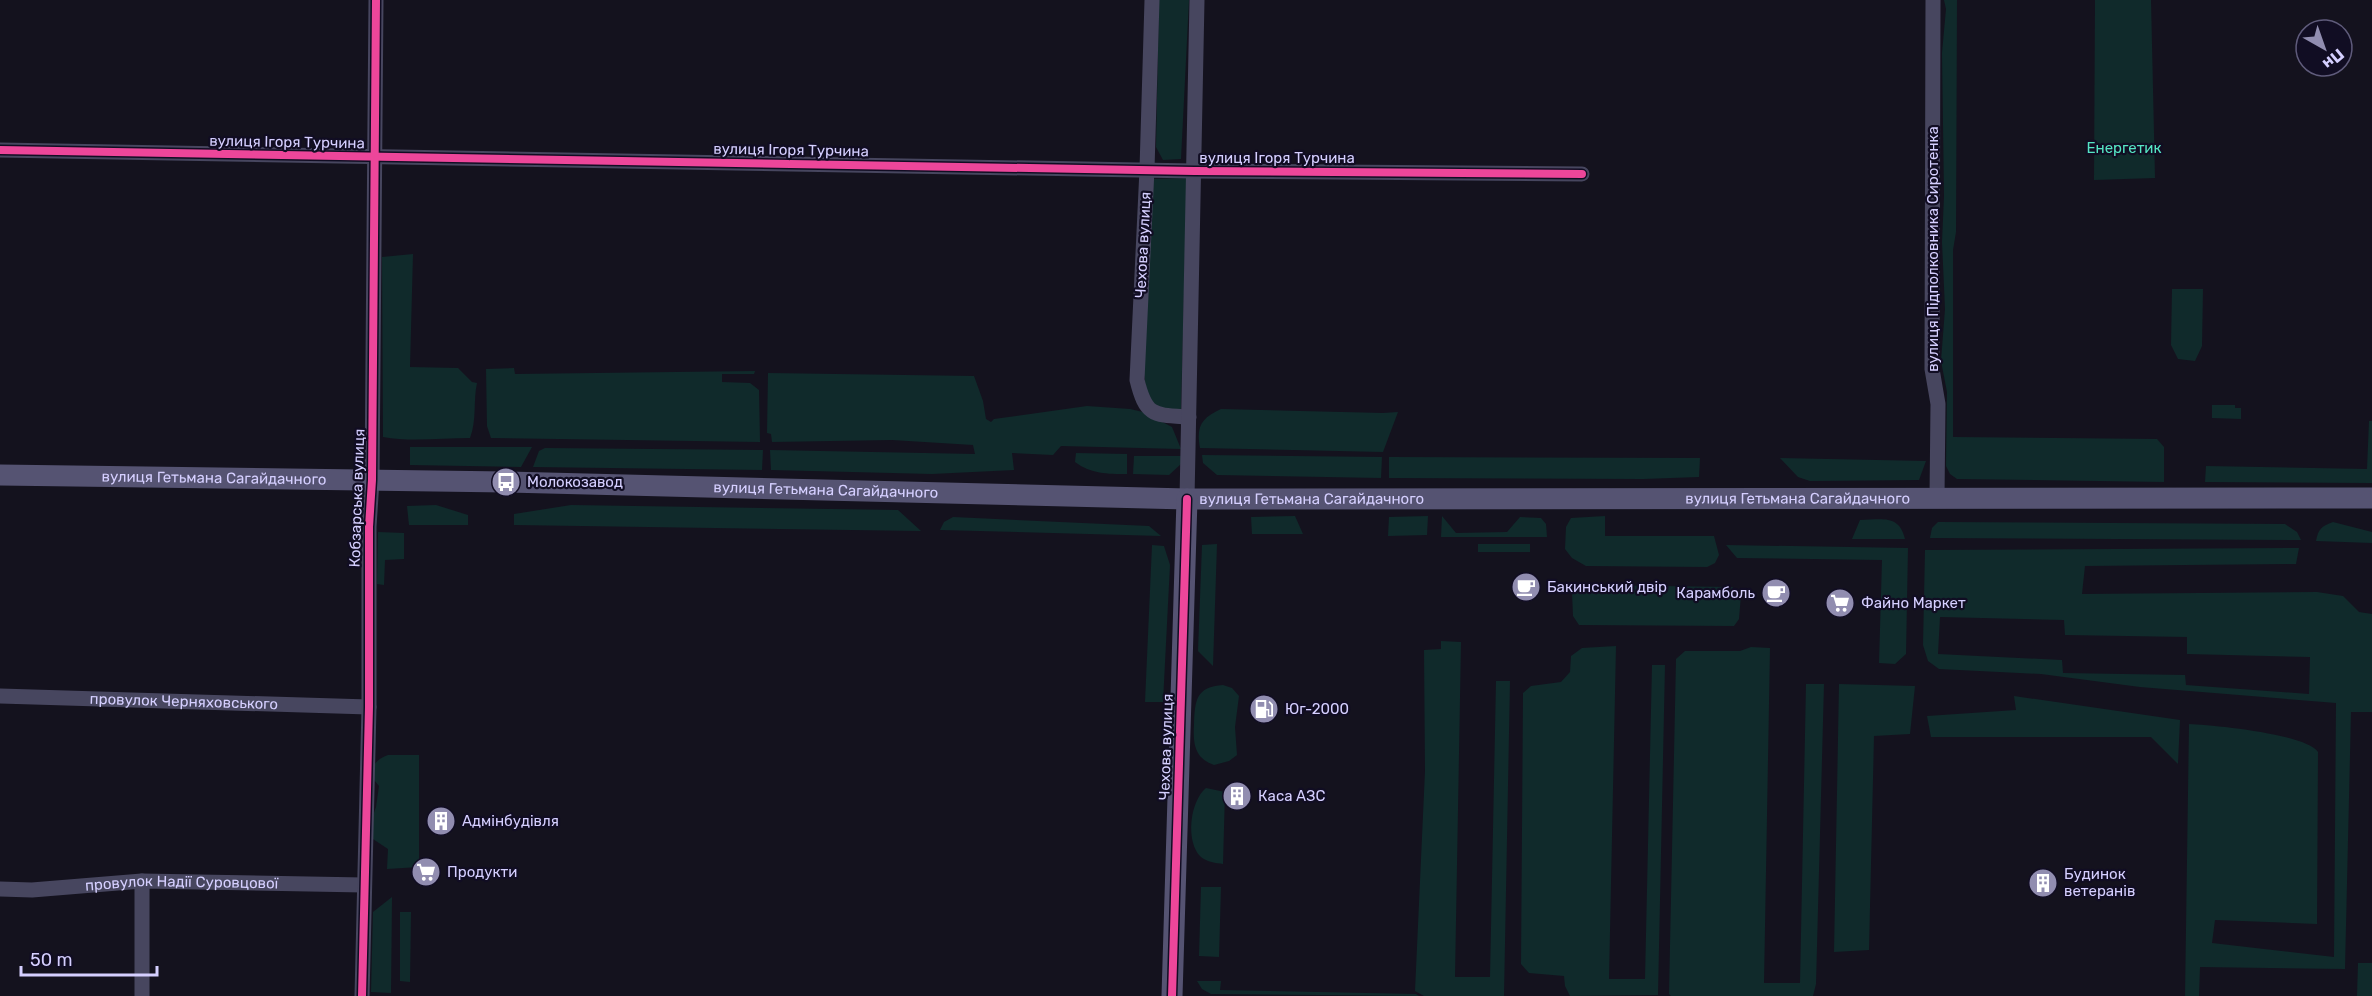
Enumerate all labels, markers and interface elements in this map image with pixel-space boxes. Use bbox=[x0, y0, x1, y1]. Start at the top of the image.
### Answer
north arrow bbox=[2294, 18, 2354, 78]
text: Пн bbox=[2319, 45, 2348, 74]
street label: вулиця Підполковника Сиротенка bbox=[1924, 126, 1942, 372]
street label: вулиця Ігоря Турчина bbox=[209, 132, 365, 152]
park label: Енергетик bbox=[2086, 139, 2162, 157]
street label: вулиця Ігоря Турчина bbox=[713, 140, 869, 160]
street label: вулиця Ігоря Турчина bbox=[1199, 149, 1355, 167]
street label: Чехова вулиця bbox=[1131, 191, 1155, 299]
street label: Кобзарська вулиця bbox=[346, 428, 368, 568]
bus stop icon: Молокозавод bbox=[490, 466, 522, 498]
street label: вулиця Гетьмана Сагайдачного bbox=[101, 467, 326, 489]
place label: Молокозавод bbox=[527, 473, 623, 491]
street label: вулиця Гетьмана Сагайдачного bbox=[713, 478, 938, 502]
street label: вулиця Гетьмана Сагайдачного bbox=[1685, 489, 1910, 508]
street label: вулиця Гетьмана Сагайдачного bbox=[1199, 490, 1424, 508]
cafe icon: Бакинський двір bbox=[1510, 571, 1542, 603]
cafe icon: Карамболь bbox=[1760, 577, 1792, 609]
place label: Бакинський двір bbox=[1547, 578, 1667, 596]
place label: Карамболь bbox=[1676, 584, 1755, 602]
supermarket icon: Файно Маркет bbox=[1824, 587, 1856, 619]
place label: Файно Маркет bbox=[1861, 594, 1966, 612]
street label: провулок Черняховського bbox=[89, 690, 278, 713]
street label: Чехова вулиця bbox=[1155, 693, 1177, 801]
fuel station icon: Юг-2000 bbox=[1248, 693, 1280, 725]
place label: Юг-2000 bbox=[1285, 700, 1349, 718]
building icon: Каса АЗС bbox=[1221, 780, 1253, 812]
place label: Каса АЗС bbox=[1258, 787, 1325, 805]
building icon: Адмінбудівля bbox=[425, 805, 457, 837]
place label: Адмінбудівля bbox=[462, 812, 559, 830]
supermarket icon: Продукти bbox=[410, 856, 442, 888]
place label: Продукти bbox=[447, 863, 517, 881]
place label: Будинок ветеранів bbox=[2064, 865, 2135, 900]
building icon: Будинок ветеранів bbox=[2027, 867, 2059, 899]
street label: провулок Надії Суровцової bbox=[84, 872, 279, 895]
scale bar bbox=[21, 939, 158, 977]
text: 50 m bbox=[30, 949, 73, 971]

